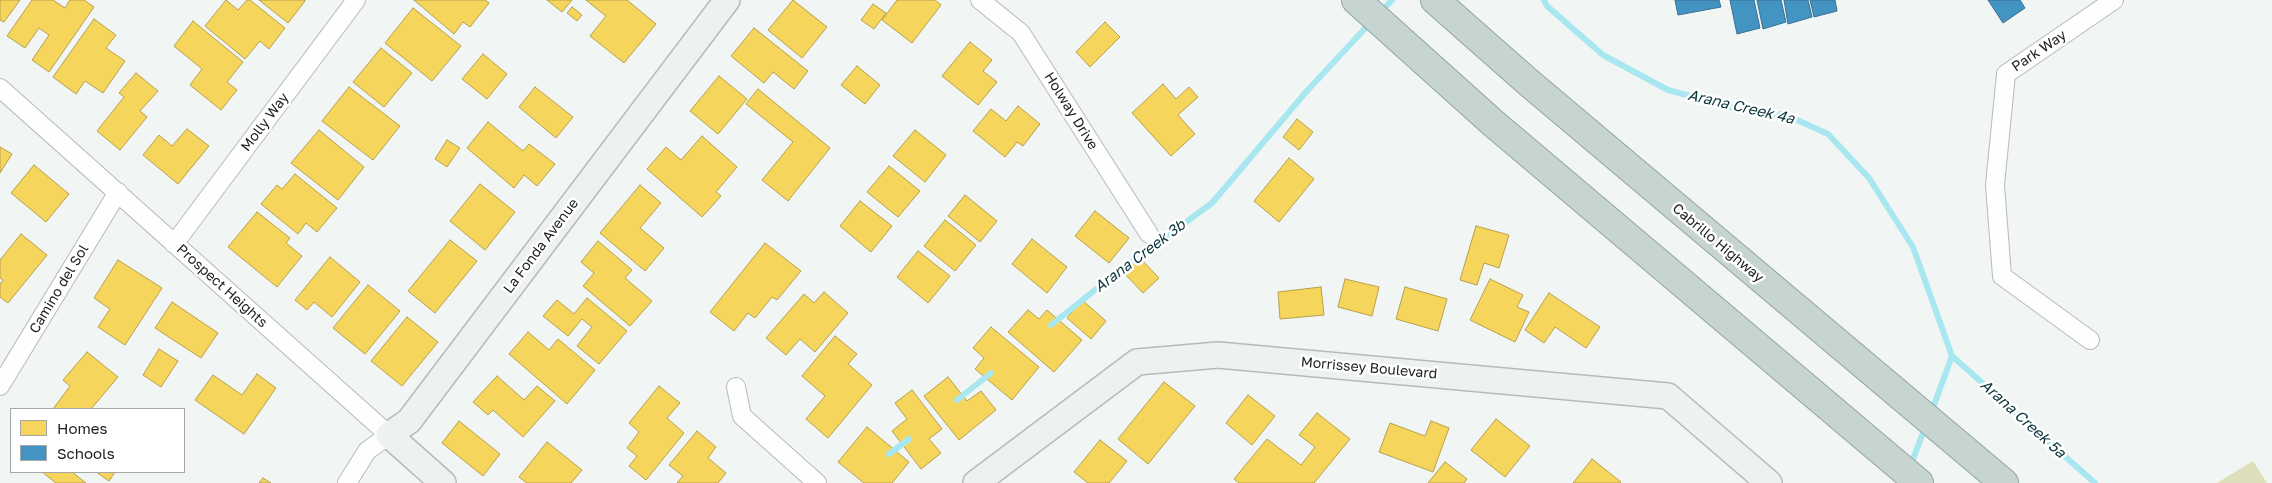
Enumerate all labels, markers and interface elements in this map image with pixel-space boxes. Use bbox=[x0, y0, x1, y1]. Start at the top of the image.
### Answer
street label: Park Way bbox=[2009, 27, 2069, 75]
street label: Holway Drive bbox=[1041, 69, 1101, 153]
water label: Arana Creek 4a bbox=[1686, 86, 1796, 128]
street label: Molly Way bbox=[238, 89, 292, 155]
street label: La Fonda Avenue bbox=[500, 195, 582, 297]
street label: Cabrillo Highway bbox=[1669, 200, 1767, 286]
water label: Arana Creek 3b bbox=[1091, 216, 1189, 296]
street label: Prospect Heights bbox=[173, 241, 271, 331]
street label: Camino del Sol bbox=[26, 242, 92, 336]
street label: Morrissey Boulevard bbox=[1300, 354, 1438, 382]
water label: Arana Creek 5a bbox=[1977, 376, 2069, 462]
legend bbox=[10, 408, 185, 473]
text: Homes bbox=[57, 419, 107, 437]
text: Schools bbox=[57, 444, 115, 462]

